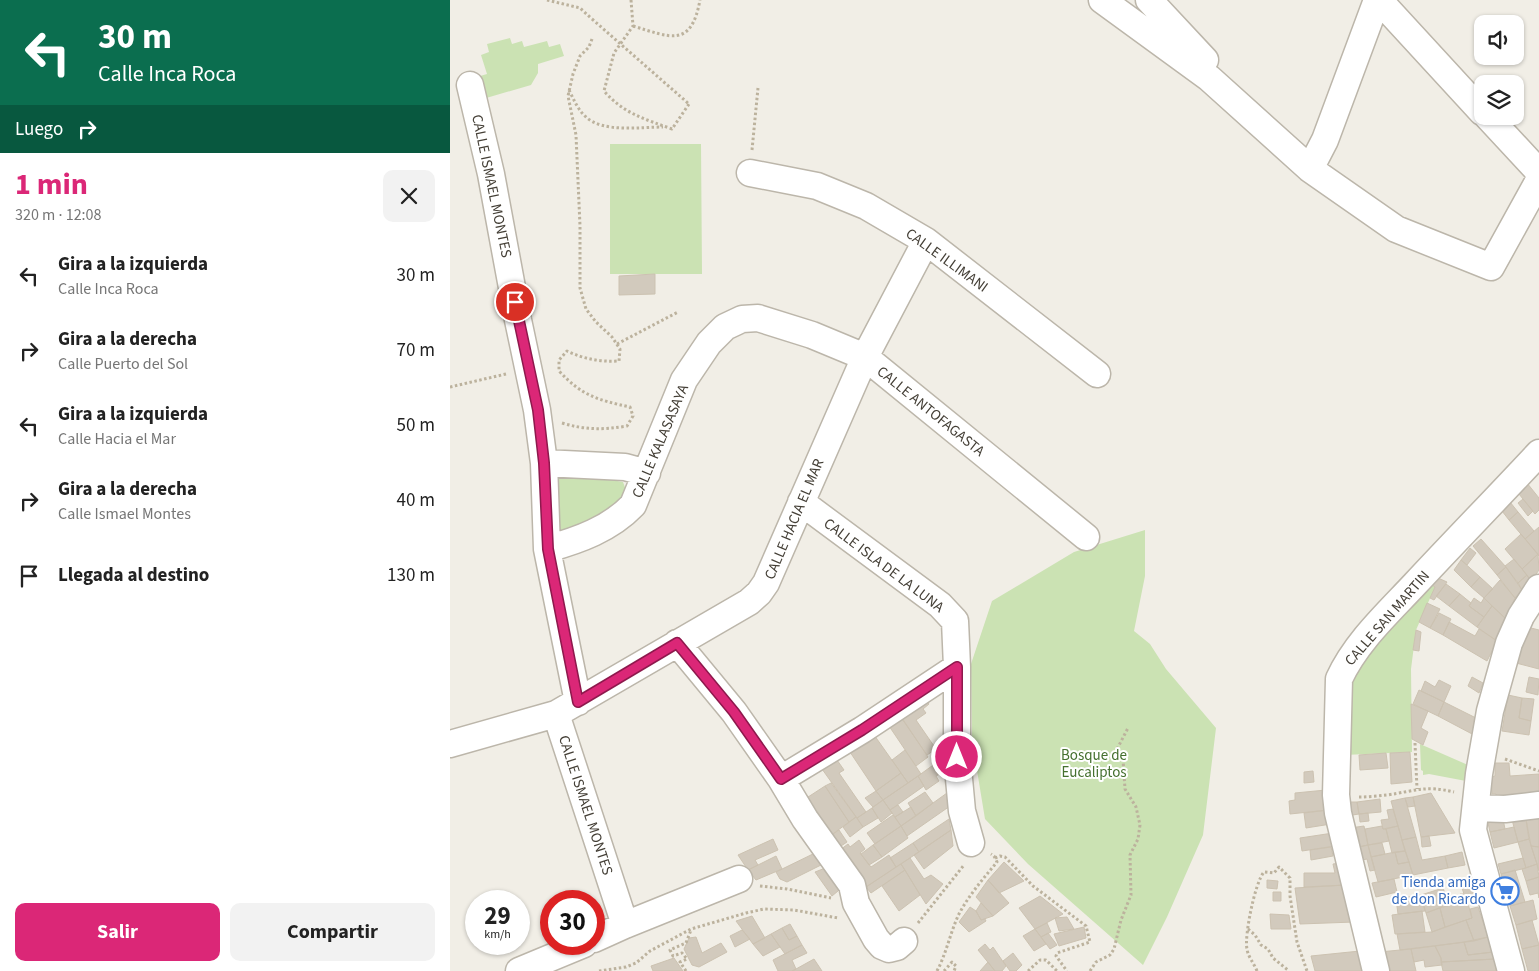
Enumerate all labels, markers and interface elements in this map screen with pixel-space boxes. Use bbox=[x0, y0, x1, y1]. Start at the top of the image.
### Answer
text: 30 m bbox=[98, 12, 172, 62]
map controls bbox=[1474, 15, 1524, 125]
button: sound bbox=[1474, 15, 1524, 65]
icon: left bbox=[15, 20, 80, 85]
text: Calle Inca Roca bbox=[98, 58, 236, 90]
button: layers bbox=[1474, 75, 1524, 125]
street label: CALLE ISMAEL MONTES bbox=[466, 113, 517, 260]
icon: right bbox=[73, 115, 101, 143]
text: Luego bbox=[15, 116, 63, 143]
text: 1 min bbox=[15, 163, 88, 206]
button: close bbox=[383, 170, 435, 222]
text: 320 m · 12:08 bbox=[15, 204, 102, 226]
street label: CALLE ILLIMANI bbox=[901, 223, 992, 298]
text: Gira a la izquierda bbox=[58, 251, 208, 278]
icon: left bbox=[15, 262, 43, 290]
text: 30 m bbox=[397, 262, 435, 289]
text: Calle Inca Roca bbox=[58, 278, 159, 300]
pin bbox=[494, 281, 536, 323]
icon: arrive bbox=[501, 288, 529, 316]
text: Gira a la derecha bbox=[58, 326, 197, 353]
icon: right bbox=[15, 337, 43, 365]
text: 70 m bbox=[397, 337, 435, 364]
text: Calle Puerto del Sol bbox=[58, 353, 188, 375]
street label: CALLE ANTOFAGASTA bbox=[872, 361, 990, 462]
street label: CALLE KALASASAYA bbox=[627, 380, 694, 501]
text: Gira a la izquierda bbox=[58, 401, 208, 428]
icon: left bbox=[15, 412, 43, 440]
text: 50 m bbox=[397, 412, 435, 439]
text: Calle Hacia el Mar bbox=[58, 428, 176, 450]
street label: CALLE HACIA EL MAR bbox=[760, 455, 830, 583]
text: Gira a la derecha bbox=[58, 476, 197, 503]
icon: right bbox=[15, 487, 43, 515]
text: 40 m bbox=[397, 487, 435, 514]
text: Calle Ismael Montes bbox=[58, 503, 191, 525]
street label: CALLE ISLA DE LA LUNA bbox=[819, 513, 949, 618]
icon: arrive bbox=[15, 562, 43, 590]
text: Llegada al destino bbox=[58, 562, 209, 589]
text: 130 m bbox=[387, 562, 435, 589]
street label: CALLE SAN MARTIN bbox=[1340, 566, 1435, 671]
position arrow bbox=[930, 730, 982, 782]
street label: CALLE ISMAEL MONTES bbox=[553, 733, 618, 878]
park label: Bosque de Eucaliptos bbox=[1061, 745, 1127, 783]
place label: Tienda amiga de don Ricardo bbox=[1392, 872, 1486, 910]
supermarket icon: Tienda amiga de don Ricardo bbox=[1490, 876, 1520, 906]
speed limit sign: 30 bbox=[540, 890, 605, 955]
text: 29 bbox=[484, 898, 511, 934]
button: Salir bbox=[15, 903, 220, 961]
button: Compartir bbox=[230, 903, 435, 961]
text: km/h bbox=[484, 926, 511, 943]

